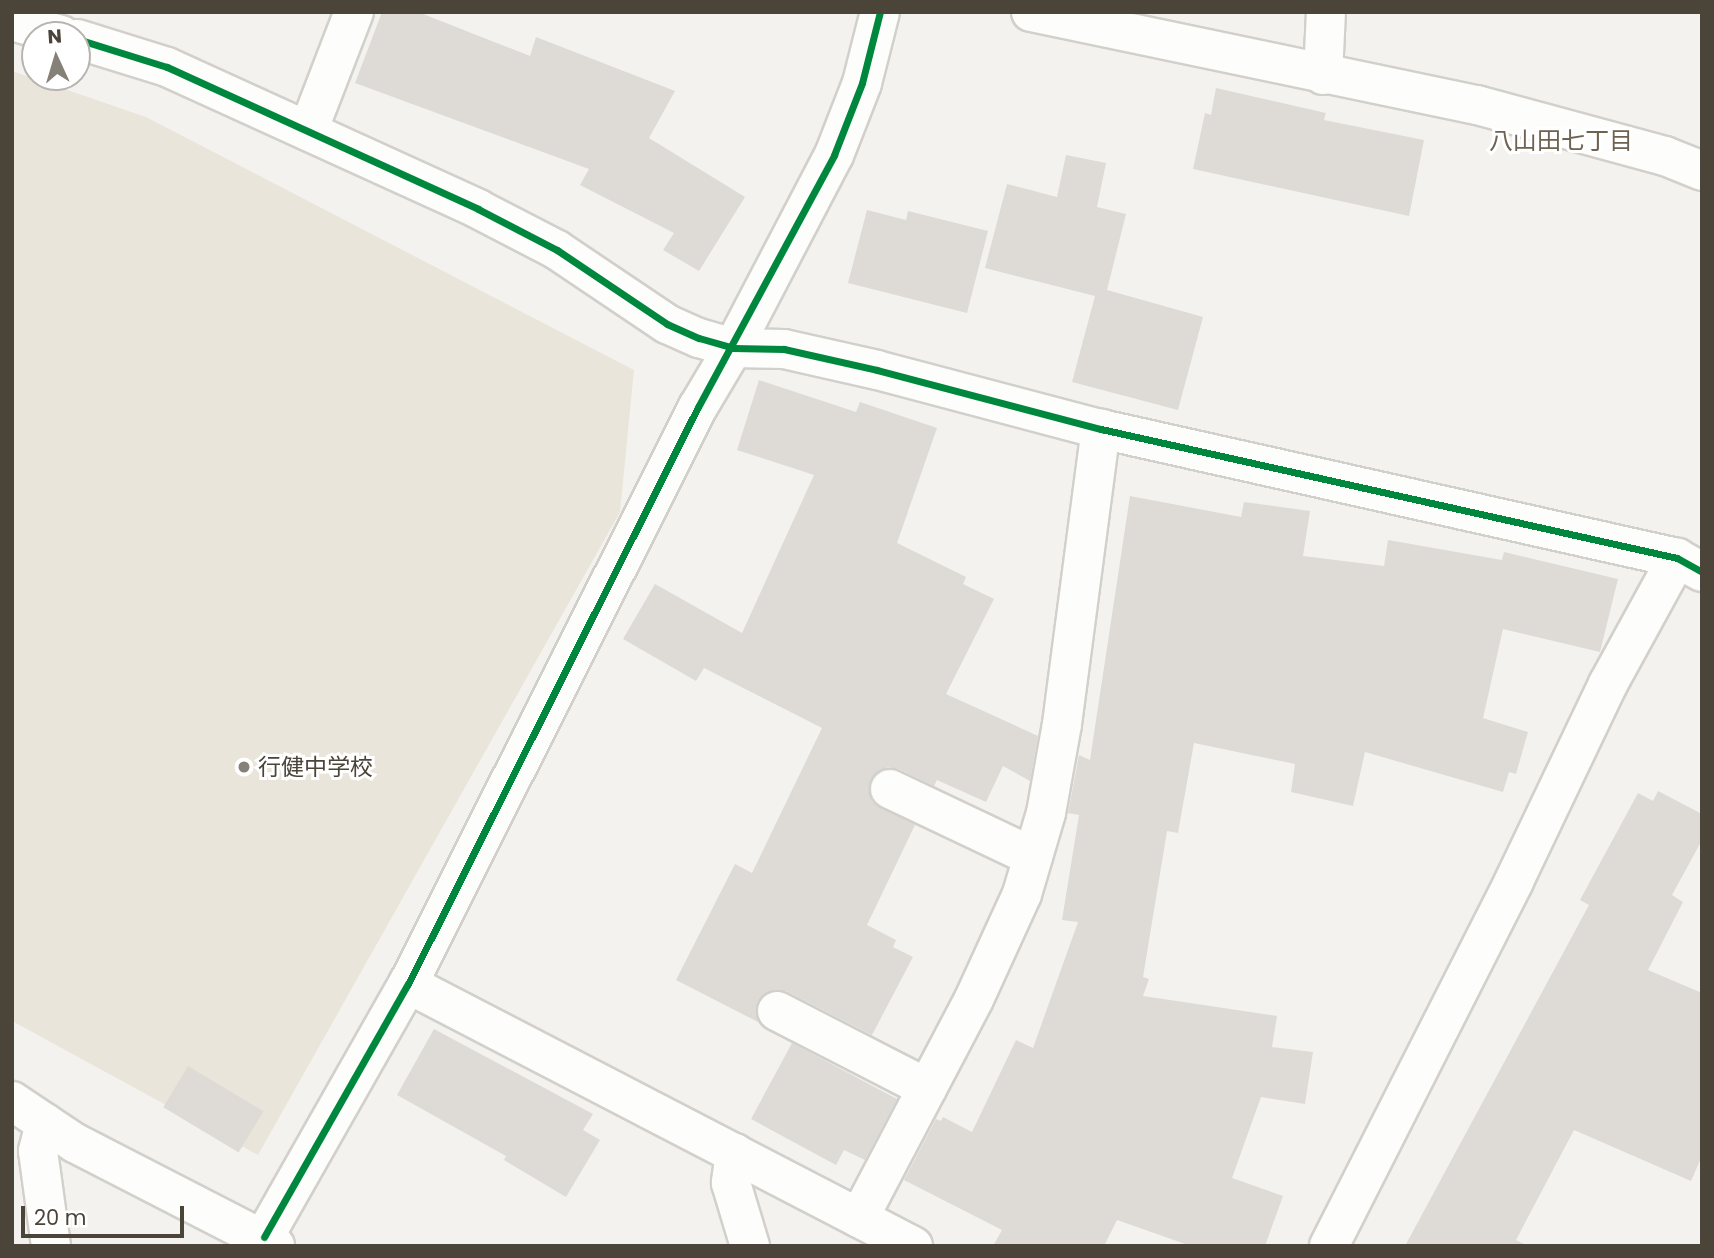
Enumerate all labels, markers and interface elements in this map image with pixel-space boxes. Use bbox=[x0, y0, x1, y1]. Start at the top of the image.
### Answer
north arrow bbox=[21, 21, 91, 91]
text: N bbox=[47, 23, 63, 51]
district label: 八山田七丁目 bbox=[1489, 127, 1633, 155]
place label: 行健中学校 bbox=[258, 753, 373, 781]
marker: 行健中学校 bbox=[236, 759, 252, 775]
scale bar bbox=[24, 1192, 187, 1236]
text: 20 m bbox=[34, 1203, 87, 1232]

